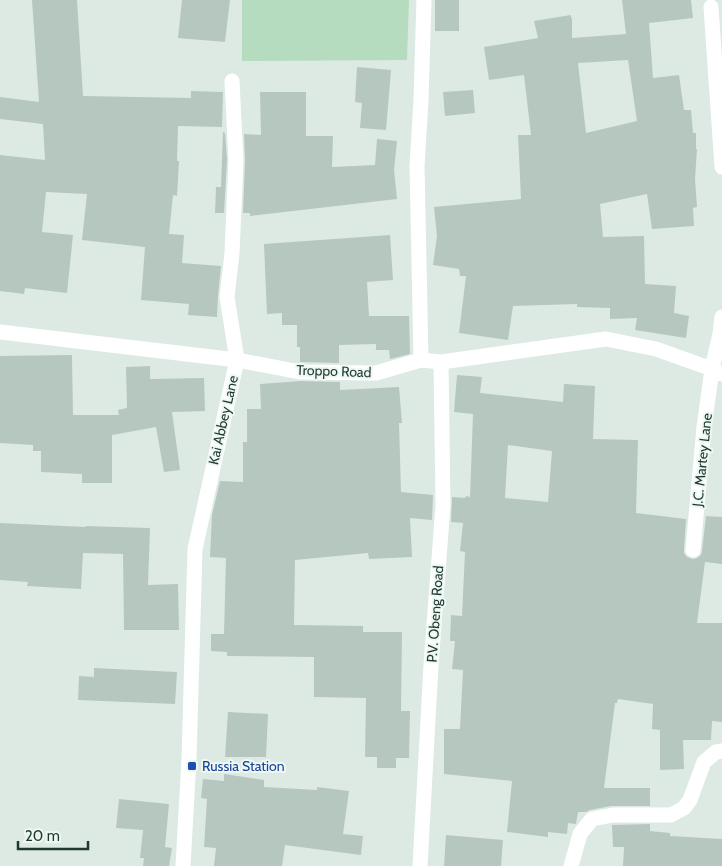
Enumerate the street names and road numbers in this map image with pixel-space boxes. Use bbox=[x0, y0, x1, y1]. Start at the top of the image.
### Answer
street label: Troppo Road bbox=[296, 361, 372, 381]
street label: Kai Abbey Lane bbox=[204, 374, 242, 466]
street label: J.C. Martey Lane bbox=[688, 412, 716, 509]
street label: P.V. Obeng Road bbox=[423, 565, 447, 663]

